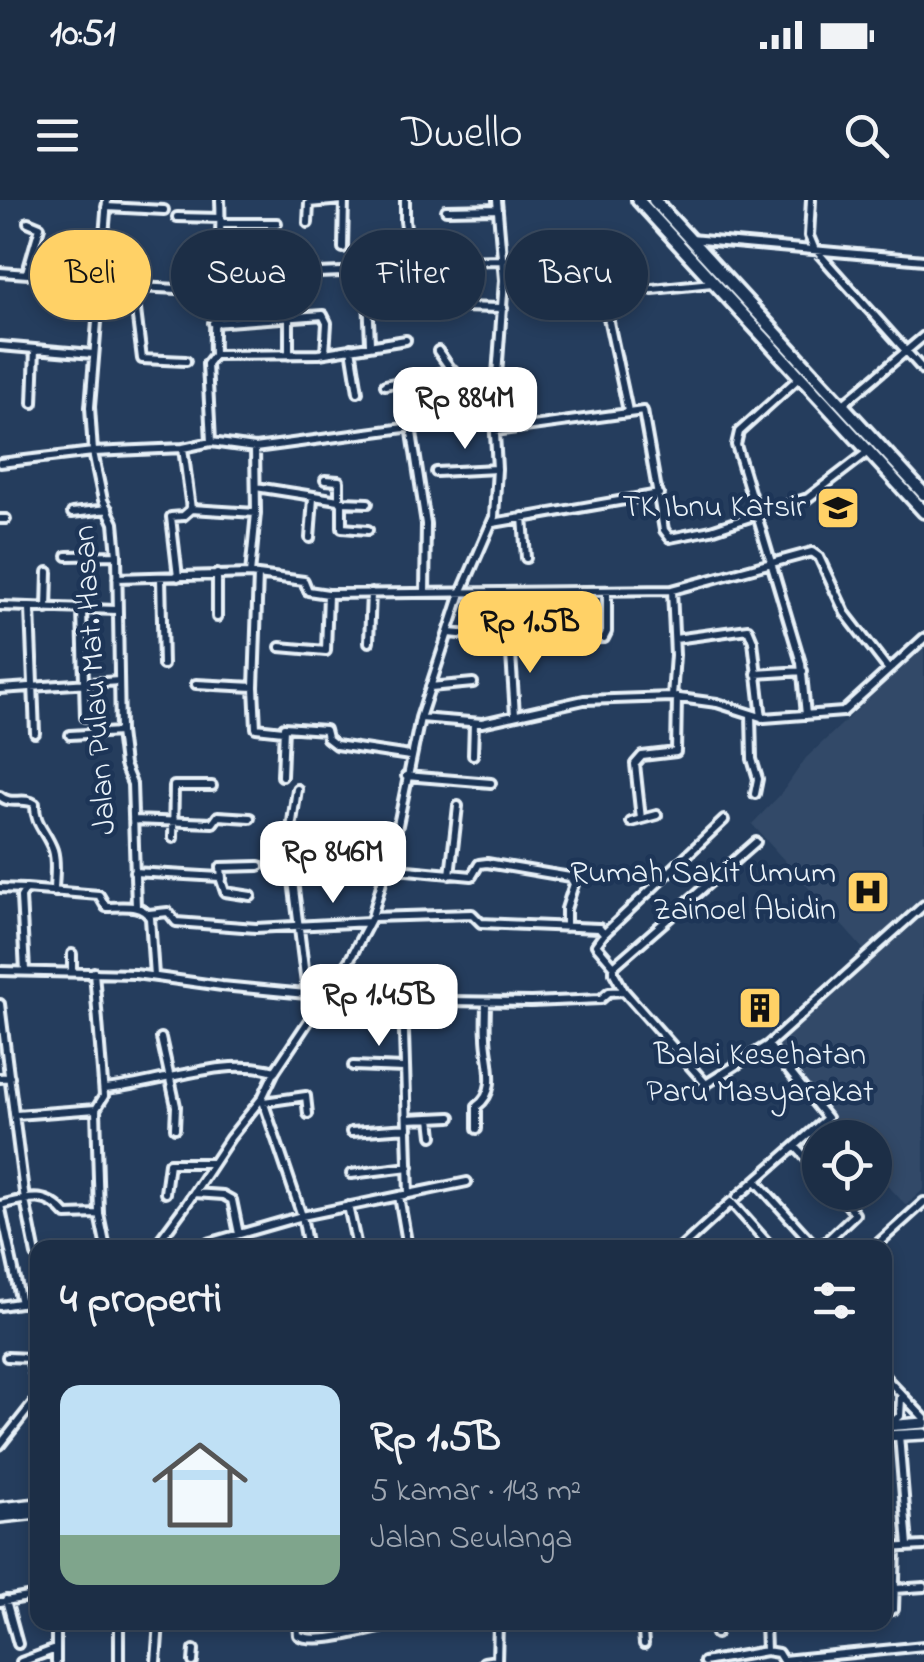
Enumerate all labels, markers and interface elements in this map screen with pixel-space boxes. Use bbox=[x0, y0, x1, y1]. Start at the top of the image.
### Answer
text: 10:51 bbox=[50, 7, 116, 63]
text: Dwello bbox=[401, 102, 523, 168]
icon: menu bbox=[30, 108, 85, 163]
icon: search bbox=[839, 108, 894, 163]
chip: Beli bbox=[30, 230, 151, 320]
chip: Sewa bbox=[171, 230, 321, 320]
chip: Filter bbox=[341, 230, 485, 320]
chip: Baru bbox=[505, 230, 648, 320]
pin: Rp 884M bbox=[373, 367, 557, 452]
text: Rp 884M bbox=[415, 376, 515, 423]
place label: TK Ibnu Katsir bbox=[622, 485, 806, 532]
school or university icon: TK Ibnu Katsir bbox=[815, 485, 861, 531]
street label: Jalan Pulau Mat. Hasan bbox=[62, 524, 130, 836]
pin: Rp 1.5B bbox=[438, 591, 622, 676]
text: Rp 1.5B bbox=[480, 600, 580, 647]
pin: Rp 846M bbox=[241, 821, 425, 906]
text: Rp 846M bbox=[282, 830, 384, 877]
place label: Rumah Sakit Umum Zainoel Abidin bbox=[570, 851, 836, 935]
hospital icon: Rumah Sakit Umum Zainoel Abidin bbox=[845, 869, 891, 915]
pin: Rp 1.45B bbox=[276, 964, 482, 1049]
text: Rp 1.45B bbox=[323, 973, 435, 1020]
building icon: Balai Kesehatan Paru Masyarakat bbox=[737, 985, 783, 1031]
place label: Balai Kesehatan Paru Masyarakat bbox=[646, 1033, 874, 1117]
map controls bbox=[802, 1120, 892, 1210]
button: locate bbox=[802, 1120, 892, 1210]
text: 4 properti bbox=[60, 1270, 222, 1331]
icon: filters bbox=[807, 1273, 862, 1328]
text: Rp 1.5B bbox=[370, 1408, 501, 1469]
icon: home bbox=[140, 1425, 260, 1545]
text: 5 kamar · 143 m² bbox=[370, 1469, 581, 1516]
text: Jalan Seulanga bbox=[370, 1516, 573, 1563]

